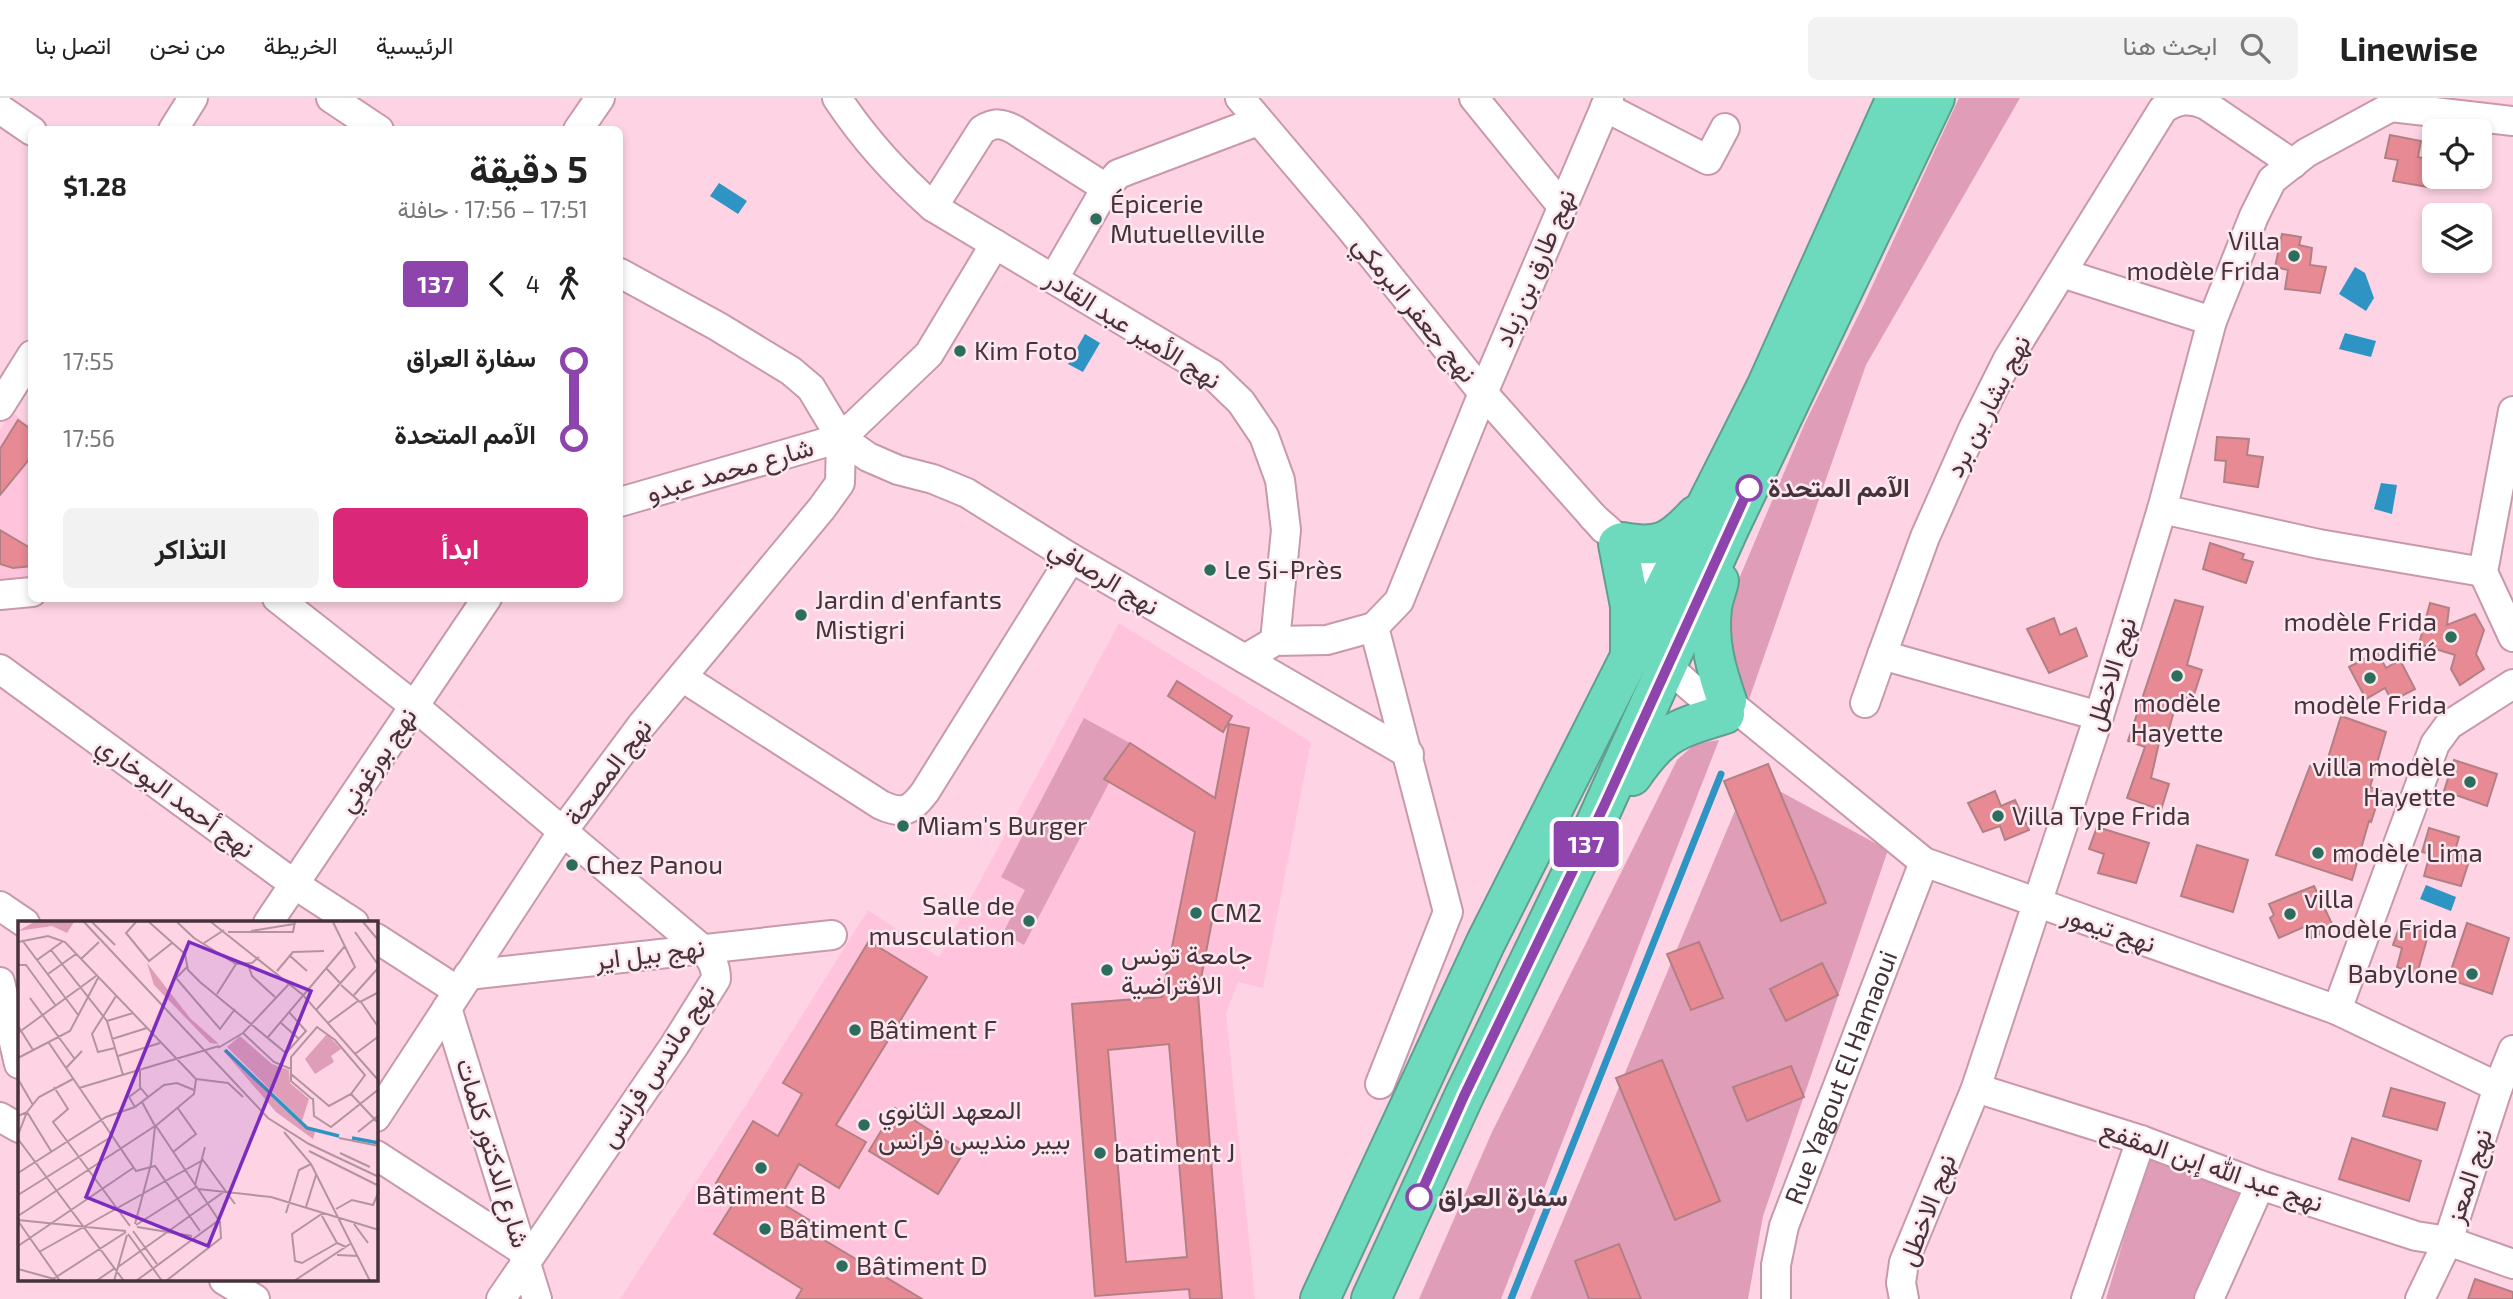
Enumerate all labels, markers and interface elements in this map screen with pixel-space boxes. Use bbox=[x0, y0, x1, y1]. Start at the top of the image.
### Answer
search box bbox=[1808, 17, 2298, 80]
text: Linewise bbox=[2340, 28, 2478, 68]
text: ابحث هنا bbox=[2123, 29, 2218, 60]
icon: search bbox=[2236, 29, 2274, 67]
text: اتصل بنا bbox=[35, 30, 111, 59]
text: من نحن bbox=[149, 30, 225, 59]
text: الخريطة bbox=[263, 30, 338, 59]
text: الرئيسية bbox=[376, 30, 453, 59]
map controls bbox=[2422, 119, 2492, 273]
button: locate bbox=[2422, 119, 2492, 189]
text: 5 دقيقة bbox=[469, 145, 588, 191]
text: $1.28 bbox=[63, 170, 127, 201]
street label: نهج طارق بن زياد bbox=[1486, 184, 1584, 352]
place label: Épicerie Mutuelleville bbox=[1110, 187, 1265, 248]
text: 17:51 – 17:56 · حافلة bbox=[398, 195, 588, 223]
button: layers bbox=[2422, 203, 2492, 273]
marker: Épicerie Mutuelleville bbox=[1088, 211, 1104, 227]
place label: Villa modèle Frida bbox=[2126, 224, 2280, 285]
street label: نهج جعفر البرمكي bbox=[1342, 228, 1485, 392]
marker: Villa modèle Frida bbox=[2286, 248, 2302, 264]
street label: نهج الأمير عبد القادر bbox=[1037, 261, 1228, 398]
icon: back bbox=[478, 265, 516, 303]
icon: walk bbox=[550, 265, 588, 303]
text: 137 bbox=[417, 269, 454, 298]
text: 4 bbox=[526, 270, 540, 298]
street label: نهج بشار بن برد bbox=[1938, 329, 2039, 483]
place label: Kim Foto bbox=[974, 334, 1077, 365]
text: سفارة العراق bbox=[406, 341, 536, 372]
marker: Kim Foto bbox=[952, 343, 968, 359]
text: 17:55 bbox=[63, 347, 114, 375]
text: الآمم المتحدة bbox=[394, 418, 536, 449]
text: 17:56 bbox=[63, 424, 115, 452]
street label: شارع محمد عبدو bbox=[643, 430, 818, 511]
place label: الآمم المتحدة bbox=[1768, 471, 1910, 505]
marker: الآمم المتحدة bbox=[1736, 475, 1762, 501]
button: التذاكر bbox=[63, 508, 319, 588]
button: ابدأ bbox=[333, 508, 588, 588]
street label: نهج الرصافي bbox=[1041, 531, 1165, 627]
place label: Le Si-Près bbox=[1224, 553, 1342, 584]
marker: Le Si-Près bbox=[1202, 562, 1218, 578]
place label: Jardin d'enfants Mistigri bbox=[815, 583, 1002, 644]
place label: modèle Frida modifié bbox=[2283, 605, 2437, 666]
marker: Jardin d'enfants Mistigri bbox=[793, 607, 809, 623]
street label: نهج الاخطل bbox=[2078, 613, 2145, 735]
marker: modèle Frida modifié bbox=[2443, 629, 2459, 645]
marker: modèle Hayette bbox=[2169, 668, 2185, 684]
marker: modèle Frida bbox=[2362, 670, 2378, 686]
place label: modèle Hayette bbox=[2131, 686, 2223, 747]
place label: modèle Frida bbox=[2293, 688, 2447, 719]
street label: نهج بورغوني bbox=[329, 701, 428, 821]
street label: نهج المصحة bbox=[556, 711, 660, 833]
street label: نهج أحمد البوخاري bbox=[88, 728, 262, 869]
place label: villa modèle Hayette bbox=[2312, 750, 2456, 811]
marker: villa modèle Hayette bbox=[2462, 774, 2478, 790]
place label: Villa Type Frida bbox=[2012, 799, 2191, 830]
marker: Villa Type Frida bbox=[1990, 808, 2006, 824]
place label: Miam's Burger bbox=[917, 809, 1088, 840]
marker: Miam's Burger bbox=[895, 818, 911, 834]
line badge: 137 bbox=[1546, 821, 1626, 867]
text: 137 bbox=[1568, 829, 1604, 858]
place label: modèle Lima bbox=[2332, 836, 2483, 867]
marker: modèle Lima bbox=[2310, 845, 2326, 861]
place label: Chez Panou bbox=[586, 848, 723, 879]
marker: Chez Panou bbox=[564, 857, 580, 873]
place label: villa modèle Frida bbox=[2304, 882, 2458, 943]
place label: Salle de musculation bbox=[868, 889, 1015, 950]
place label: CM2 bbox=[1210, 896, 1262, 927]
street label: نهج تيمور bbox=[2056, 897, 2160, 962]
marker: CM2 bbox=[1188, 905, 1204, 921]
marker: villa modèle Frida bbox=[2282, 906, 2298, 922]
marker: Salle de musculation bbox=[1021, 913, 1037, 929]
inset map bbox=[18, 921, 378, 1282]
street label: نهج بيل اير bbox=[592, 930, 707, 979]
place label: جامعة تونس الافتراضية bbox=[1121, 938, 1252, 1001]
street label: Rue Yagout El Hamaoui bbox=[1777, 946, 1903, 1208]
place label: Babylone bbox=[2348, 957, 2458, 988]
marker: جامعة تونس الافتراضية bbox=[1099, 962, 1115, 978]
marker: Babylone bbox=[2464, 966, 2480, 982]
street label: نهج ماندس فرانس bbox=[591, 978, 723, 1155]
place label: Bâtiment F bbox=[869, 1013, 997, 1044]
marker: Bâtiment F bbox=[847, 1022, 863, 1038]
street label: شارع الدكتور كلمات bbox=[447, 1054, 538, 1252]
place label: المعهد الثانوي بيير منديس فرانس bbox=[878, 1093, 1070, 1156]
street label: نهج عبد الله إبن المقفع bbox=[2096, 1112, 2328, 1221]
marker: المعهد الثانوي بيير منديس فرانس bbox=[856, 1117, 872, 1133]
street label: نهج المعز bbox=[2437, 1124, 2501, 1229]
place label: batiment J bbox=[1114, 1136, 1235, 1167]
marker: batiment J bbox=[1092, 1145, 1108, 1161]
street label: نهج الاخطل bbox=[1890, 1149, 1965, 1271]
marker: Bâtiment B bbox=[753, 1160, 769, 1176]
place label: Bâtiment B bbox=[696, 1178, 826, 1209]
place label: سفارة العراق bbox=[1438, 1180, 1568, 1213]
marker: سفارة العراق bbox=[1406, 1184, 1432, 1210]
place label: Bâtiment C bbox=[779, 1212, 908, 1243]
marker: Bâtiment C bbox=[757, 1221, 773, 1237]
place label: Bâtiment D bbox=[856, 1249, 988, 1280]
marker: Bâtiment D bbox=[834, 1258, 850, 1274]

